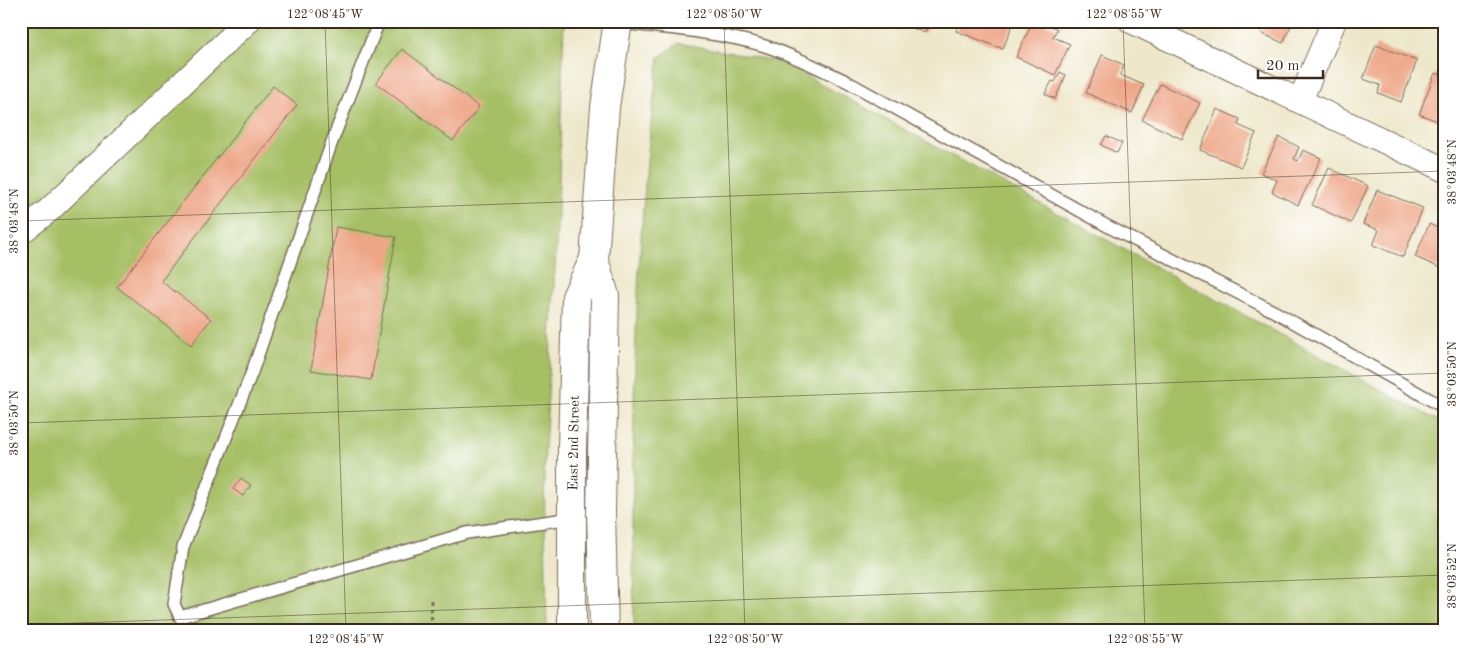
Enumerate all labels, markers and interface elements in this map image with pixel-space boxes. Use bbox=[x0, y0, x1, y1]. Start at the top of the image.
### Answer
text: 122°08'45"W bbox=[287, 8, 363, 21]
text: 122°08'50"W bbox=[686, 8, 762, 21]
text: 122°08'55"W bbox=[1086, 8, 1162, 21]
scale bar bbox=[1258, 48, 1324, 80]
text: 20 m bbox=[1266, 59, 1300, 74]
text: 38°03'48"N bbox=[1447, 139, 1459, 205]
text: 38°03'48"N bbox=[9, 188, 21, 254]
text: 38°03'50"N bbox=[1446, 341, 1459, 407]
text: 38°03'50"N bbox=[8, 390, 21, 456]
street label: East 2nd Street bbox=[566, 395, 582, 491]
text: 38°03'52"N bbox=[1446, 543, 1459, 609]
text: 122°08'45"W bbox=[308, 633, 384, 646]
text: 122°08'50"W bbox=[707, 633, 783, 646]
text: 122°08'55"W bbox=[1107, 633, 1183, 646]

